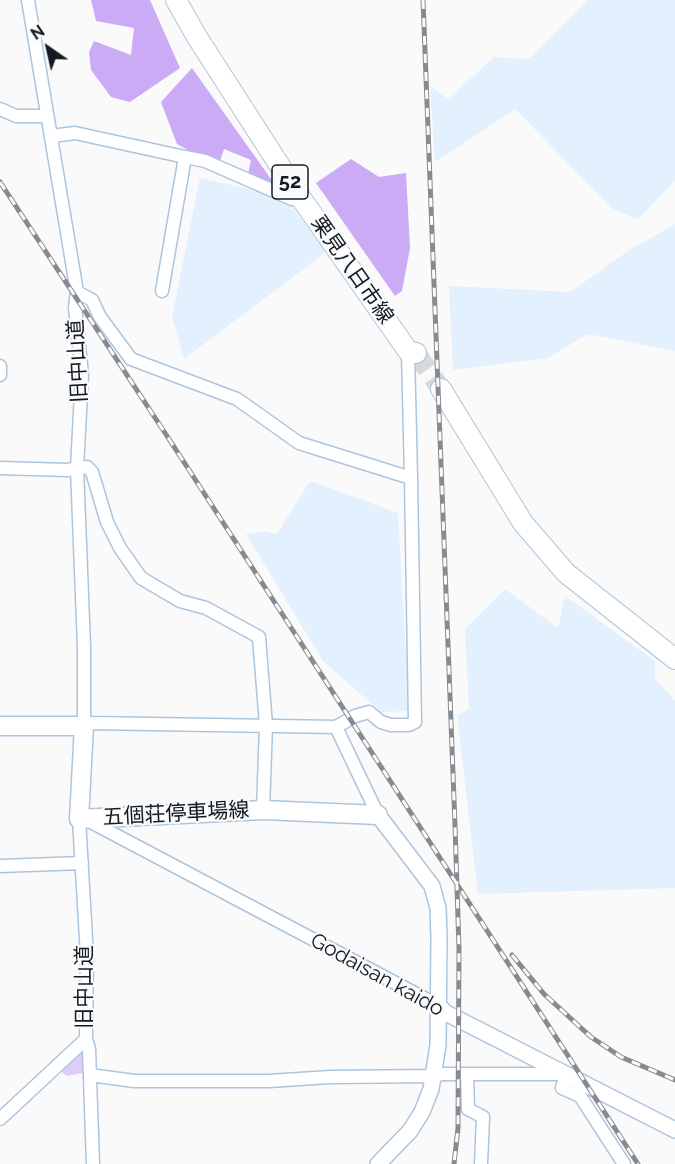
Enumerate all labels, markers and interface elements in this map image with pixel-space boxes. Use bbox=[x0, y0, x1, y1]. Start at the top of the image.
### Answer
north arrow bbox=[18, 18, 78, 78]
text: N bbox=[27, 21, 48, 44]
road number: 52 bbox=[272, 165, 308, 199]
street label: 栗見八日市線 bbox=[306, 211, 398, 329]
street label: 旧中山道 bbox=[63, 318, 93, 404]
street label: 五個荘停車場線 bbox=[102, 798, 250, 830]
street label: Godaisan kaido bbox=[306, 928, 448, 1022]
street label: 旧中山道 bbox=[72, 945, 98, 1029]

